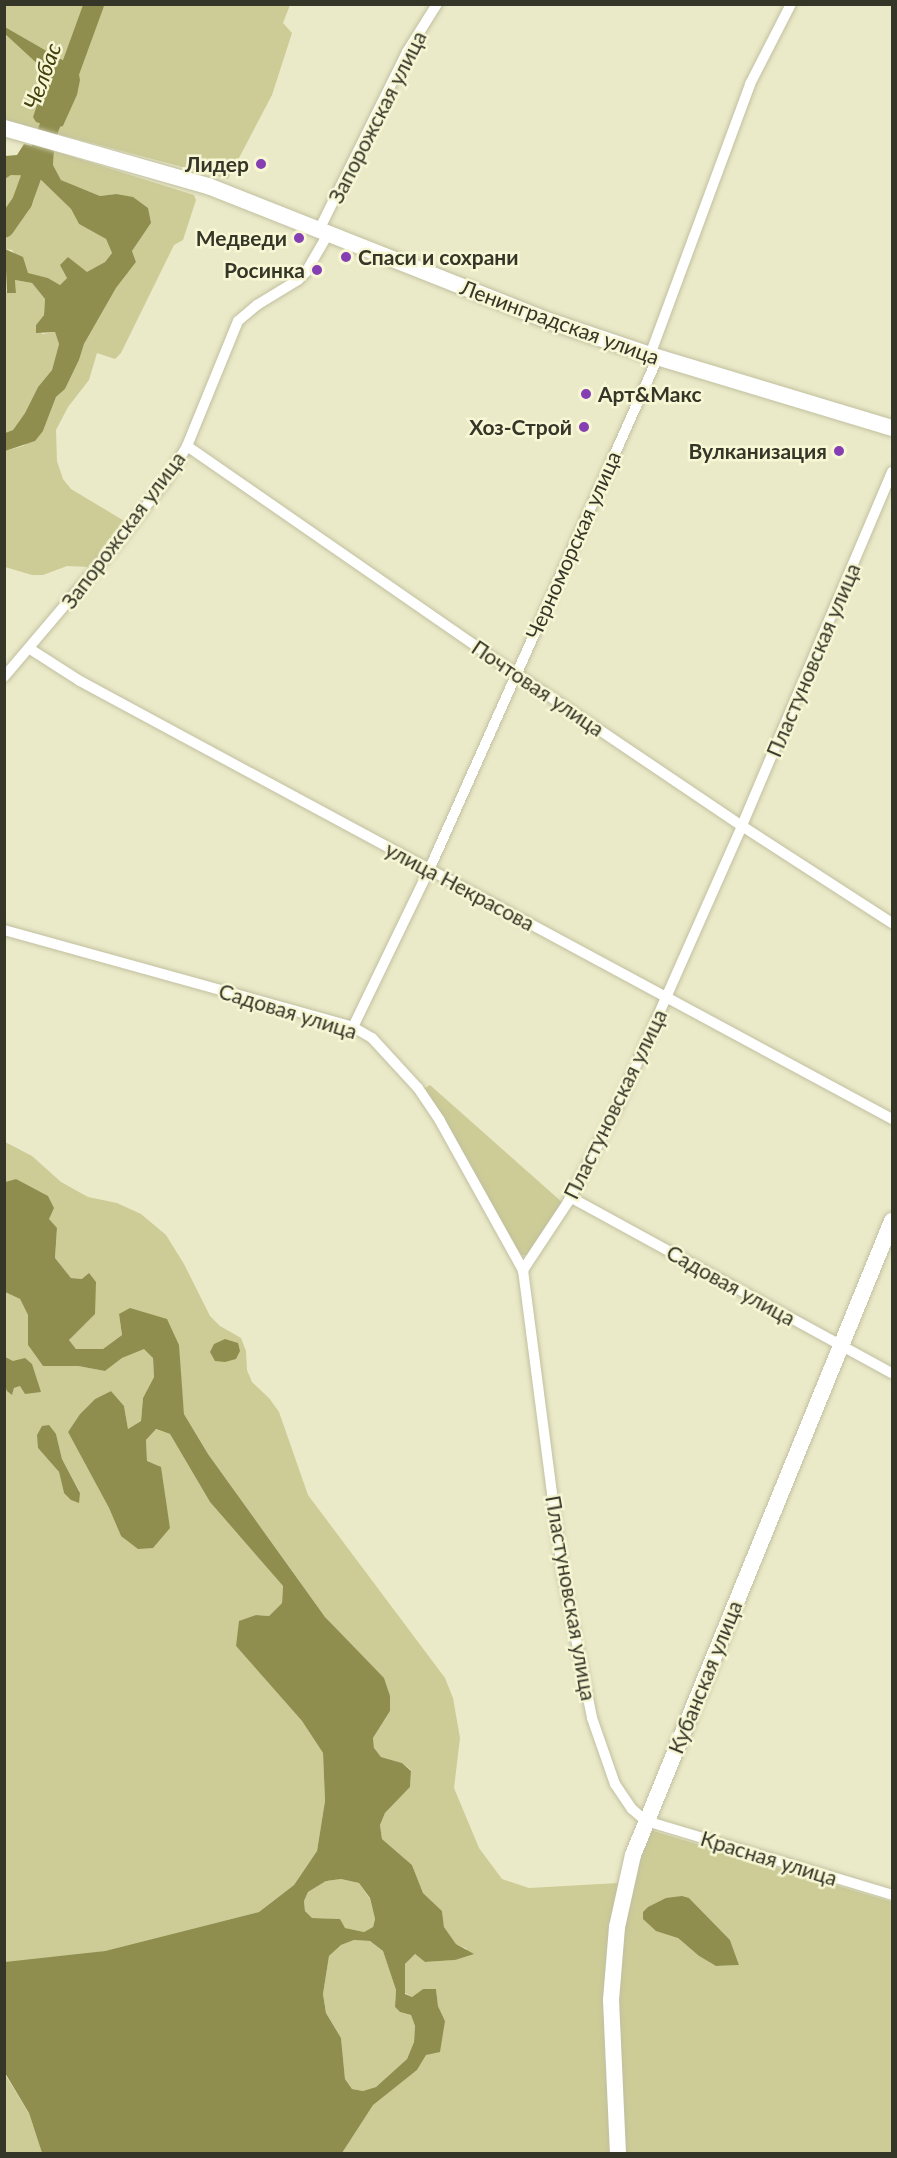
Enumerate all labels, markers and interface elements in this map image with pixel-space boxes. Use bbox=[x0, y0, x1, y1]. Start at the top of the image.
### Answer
street label: Запорожская улица bbox=[323, 27, 431, 207]
water label: Челбас bbox=[18, 39, 66, 113]
place label: Лидер bbox=[185, 151, 249, 177]
marker: Лидер bbox=[254, 157, 268, 171]
place label: Медведи bbox=[196, 225, 287, 251]
marker: Медведи bbox=[292, 231, 306, 245]
place label: Спаси и сохрани bbox=[358, 244, 519, 270]
marker: Спаси и сохрани bbox=[339, 250, 353, 264]
place label: Росинка bbox=[224, 257, 305, 283]
marker: Росинка bbox=[310, 263, 324, 277]
street label: Ленинградская улица bbox=[457, 274, 663, 370]
place label: Арт&Макс bbox=[598, 381, 702, 407]
marker: Арт&Макс bbox=[579, 387, 593, 401]
place label: Хоз-Строй bbox=[469, 414, 572, 440]
marker: Хоз-Строй bbox=[577, 420, 591, 434]
place label: Вулканизация bbox=[689, 438, 827, 464]
marker: Вулканизация bbox=[832, 444, 846, 458]
street label: Запорожская улица bbox=[56, 447, 190, 613]
street label: Черноморская улица bbox=[520, 447, 626, 643]
street label: Пластуновская улица bbox=[761, 559, 865, 761]
street label: Почтовая улица bbox=[467, 635, 609, 741]
street label: улица Некрасова bbox=[381, 836, 539, 936]
street label: Садовая улица bbox=[216, 978, 360, 1044]
street label: Пластуновская улица bbox=[558, 1005, 672, 1203]
street label: Садовая улица bbox=[662, 1239, 800, 1331]
street label: Пластуновская улица bbox=[541, 1493, 601, 1703]
street label: Кубанская улица bbox=[663, 1597, 747, 1757]
street label: Красная улица bbox=[698, 1825, 840, 1891]

